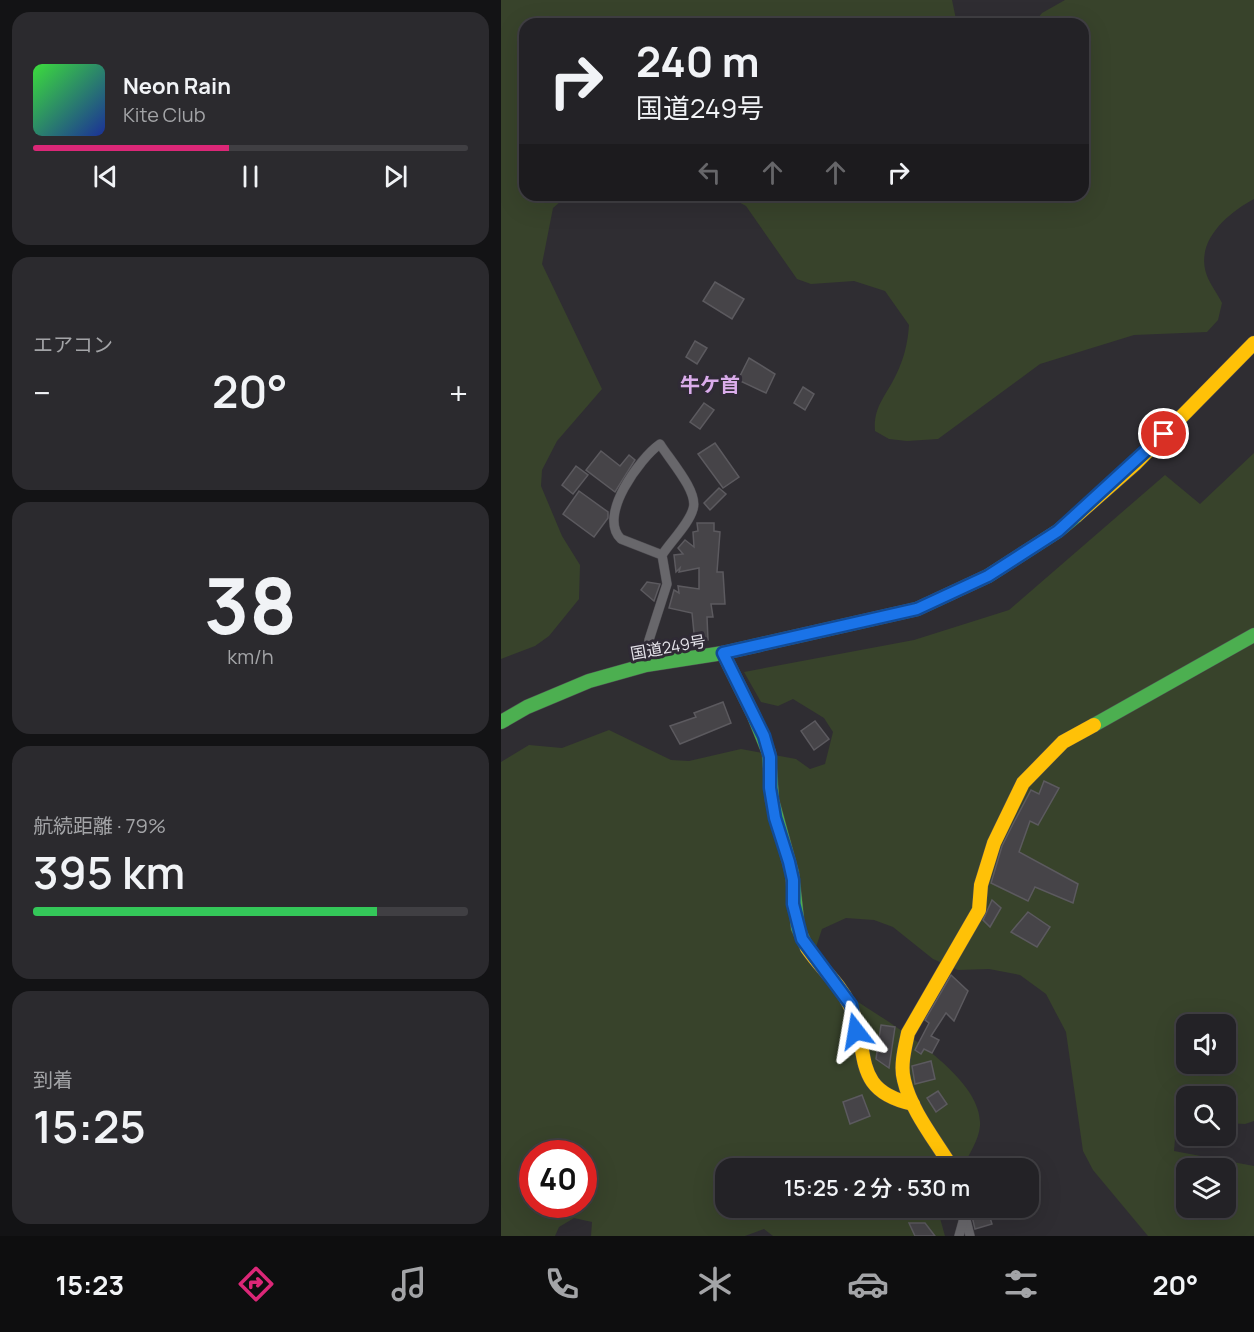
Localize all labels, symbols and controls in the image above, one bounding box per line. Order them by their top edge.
text: 240 m [636,32,760,90]
icon: right [537,42,615,120]
text: Neon Rain [123,71,231,101]
text: 国道249号 [636,89,764,126]
text: Kite Club [123,101,206,128]
icon: left [693,156,726,189]
icon: ahead [756,156,789,189]
icon: ahead [819,156,852,189]
icon: right [882,156,915,189]
icon: previous [89,160,122,193]
icon: pause [234,160,267,193]
icon: next [379,160,412,193]
text: エアコン [33,331,113,358]
text: 20° [212,360,288,422]
text: − [33,370,51,415]
text: + [449,370,468,415]
district label: 牛ケ首 [680,371,740,398]
pin [1138,408,1189,459]
icon: arrive [1147,417,1180,450]
text: 38 [204,551,297,657]
street label: 国道249号 [629,630,707,664]
text: km/h [227,643,274,670]
text: 航続距離 · 79% [33,812,166,839]
text: 395 km [33,841,185,903]
position arrow [824,999,888,1063]
map controls [1176,1014,1236,1218]
button: sound [1176,1014,1236,1074]
text: 到着 [33,1066,73,1093]
button: search [1176,1086,1236,1146]
text: 15:25 [33,1095,146,1157]
speed limit sign: 40 [519,1140,597,1218]
button: layers [1176,1158,1236,1218]
text: 15:25 · 2 分 · 530 m [784,1173,970,1203]
icon: directions [235,1263,277,1305]
icon: music [388,1263,430,1305]
icon: phone [541,1263,583,1305]
icon: climate [694,1263,736,1305]
icon: car [847,1263,889,1305]
icon: filters [1000,1263,1042,1305]
text: 15:23 [55,1266,124,1303]
text: 20° [1152,1266,1198,1303]

